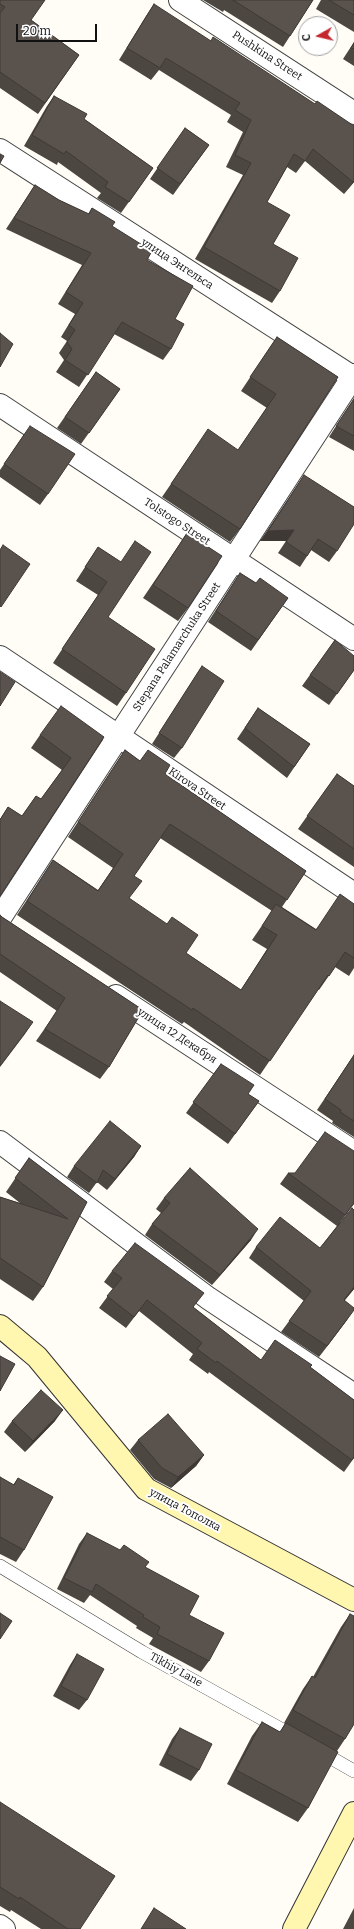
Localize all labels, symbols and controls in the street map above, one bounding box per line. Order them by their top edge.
scale bar [18,16,99,42]
north arrow [298,16,338,56]
text: 20 m [23,24,51,38]
street label: Pushkina Street [229,28,305,84]
text: С [300,33,314,42]
street label: улица Энгельса [139,236,215,292]
street label: Tolstogo Street [141,496,213,548]
street label: Stepana Palamarchuka Street [130,580,224,714]
street label: Kirova Street [166,765,228,813]
street label: улица 12 Декабря [135,1005,219,1067]
street label: улица Тополка [147,1486,223,1534]
street label: Tikhiy Lane [147,1650,205,1690]

